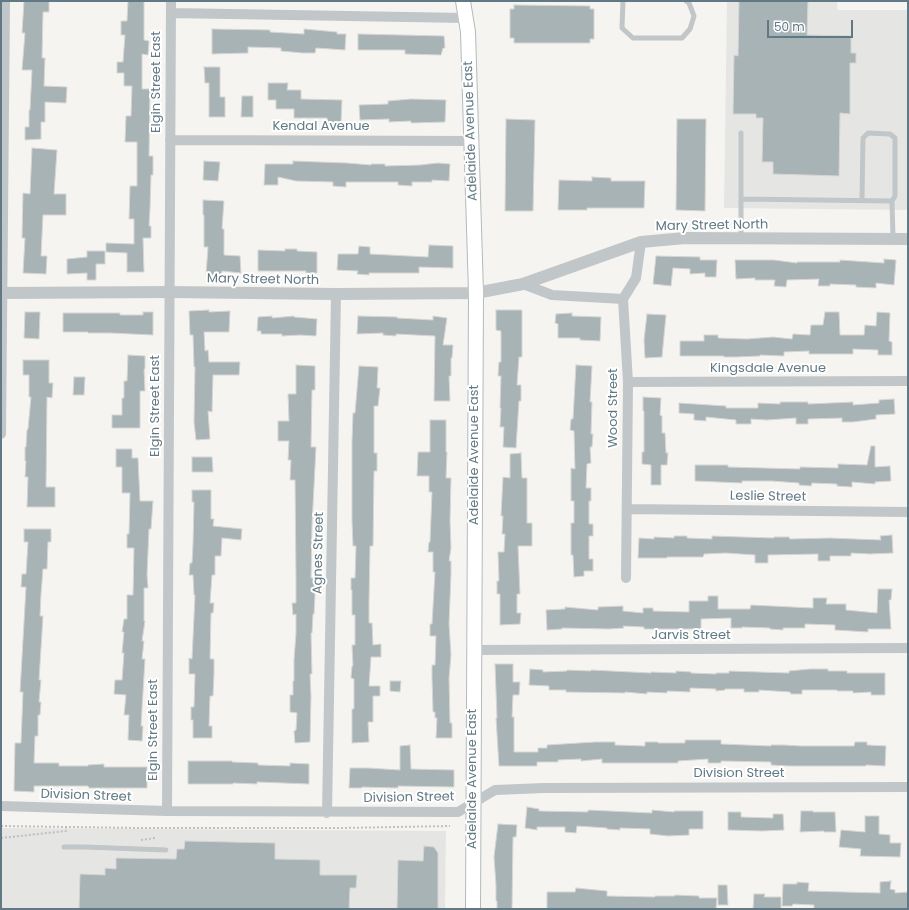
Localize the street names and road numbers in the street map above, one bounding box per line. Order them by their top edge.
street label: Elgin Street East [149,31,165,133]
street label: Adelaide Avenue East [461,61,481,201]
street label: Kendal Avenue [272,119,370,135]
street label: Mary Street North [656,217,768,235]
street label: Mary Street North [207,271,319,289]
street label: Elgin Street East [148,355,164,457]
street label: Kingsdale Avenue [710,361,826,377]
street label: Wood Street [606,368,622,448]
street label: Adelaide Avenue East [467,385,483,525]
street label: Leslie Street [730,489,806,505]
street label: Agnes Street [310,512,328,594]
street label: Jarvis Street [651,628,731,644]
street label: Elgin Street East [146,679,162,781]
street label: Adelaide Avenue East [465,709,481,849]
street label: Division Street [693,766,785,782]
street label: Division Street [40,787,132,805]
street label: Division Street [363,789,455,807]

